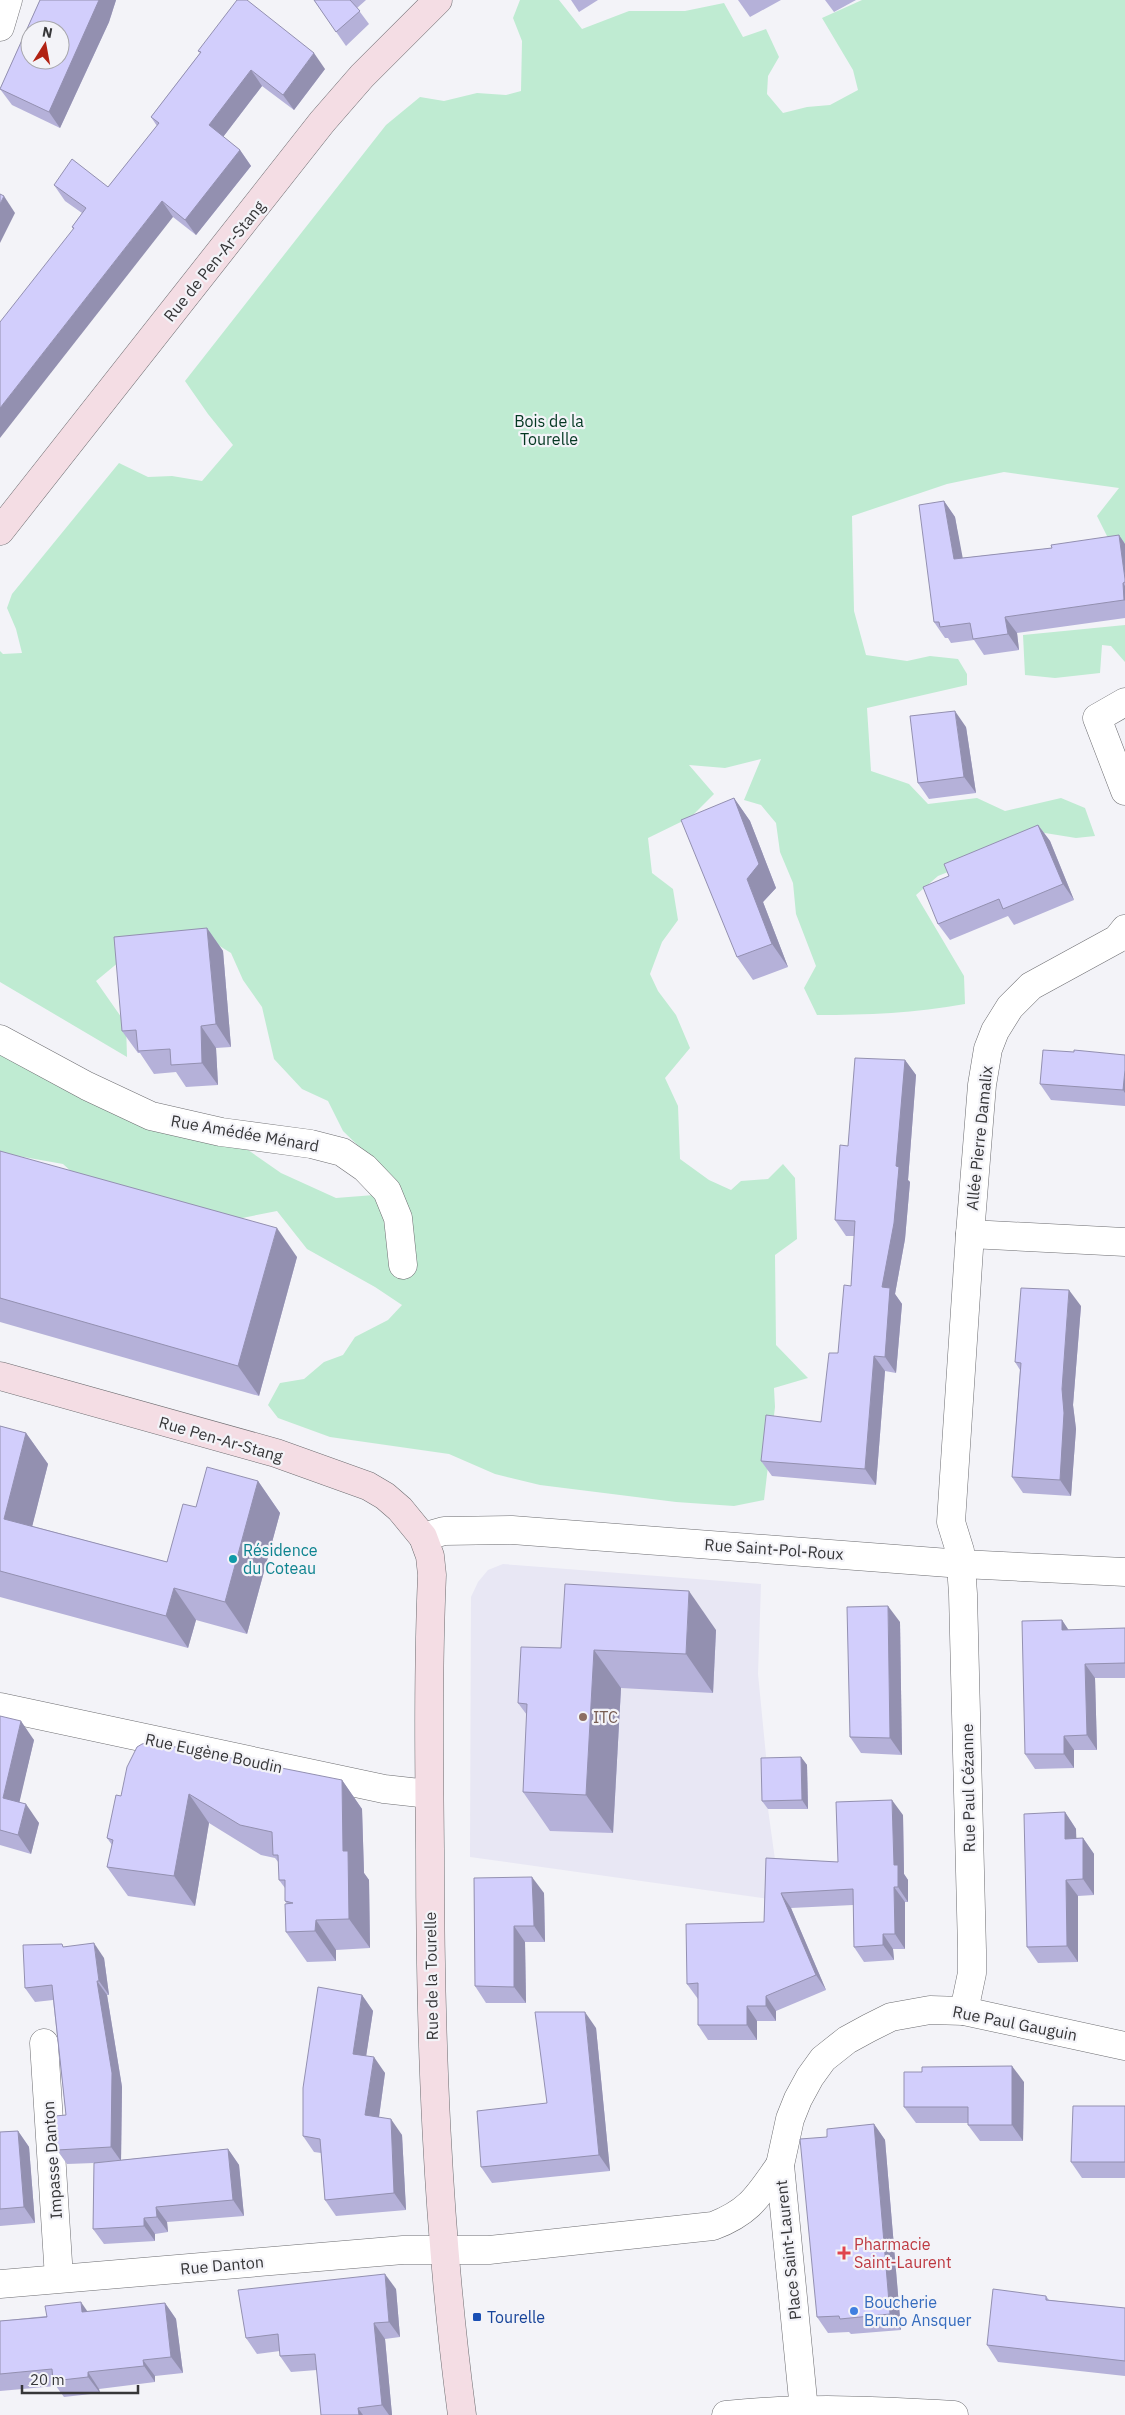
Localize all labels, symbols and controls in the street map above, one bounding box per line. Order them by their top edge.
north arrow [20,20,70,70]
text: N [41,22,54,42]
street label: Rue de Pen-Ar-Stang [159,196,269,326]
park label: Bois de la Tourelle [514,411,584,449]
street label: Allée Pierre Damalix [961,1065,997,1211]
street label: Rue Amédée Ménard [169,1110,321,1156]
street label: Rue Pen-Ar-Stang [157,1412,286,1466]
street label: Rue Saint-Pol-Roux [704,1534,844,1564]
place label: Résidence du Coteau [243,1540,318,1578]
marker: Résidence du Coteau [227,1553,239,1565]
place label: ITC [593,1707,618,1727]
marker: ITC [577,1711,589,1723]
street label: Rue Paul Cézanne [957,1723,979,1853]
street label: Rue Eugène Boudin [143,1729,285,1777]
street label: Rue de la Tourelle [420,1911,442,2040]
street label: Rue Paul Gauguin [951,2001,1079,2045]
street label: Impasse Danton [38,2100,66,2220]
street label: Place Saint-Laurent [771,2179,805,2321]
place label: Pharmacie Saint-Laurent [854,2234,952,2272]
marker: Pharmacie Saint-Laurent [838,2247,850,2259]
street label: Rue Danton [179,2251,265,2279]
place label: Boucherie Bruno Ansquer [864,2292,972,2330]
marker: Boucherie Bruno Ansquer [848,2305,860,2317]
place label: Tourelle [487,2307,545,2327]
marker: Tourelle [471,2311,483,2323]
scale bar [22,2362,139,2394]
text: 20 m [30,2370,65,2389]

